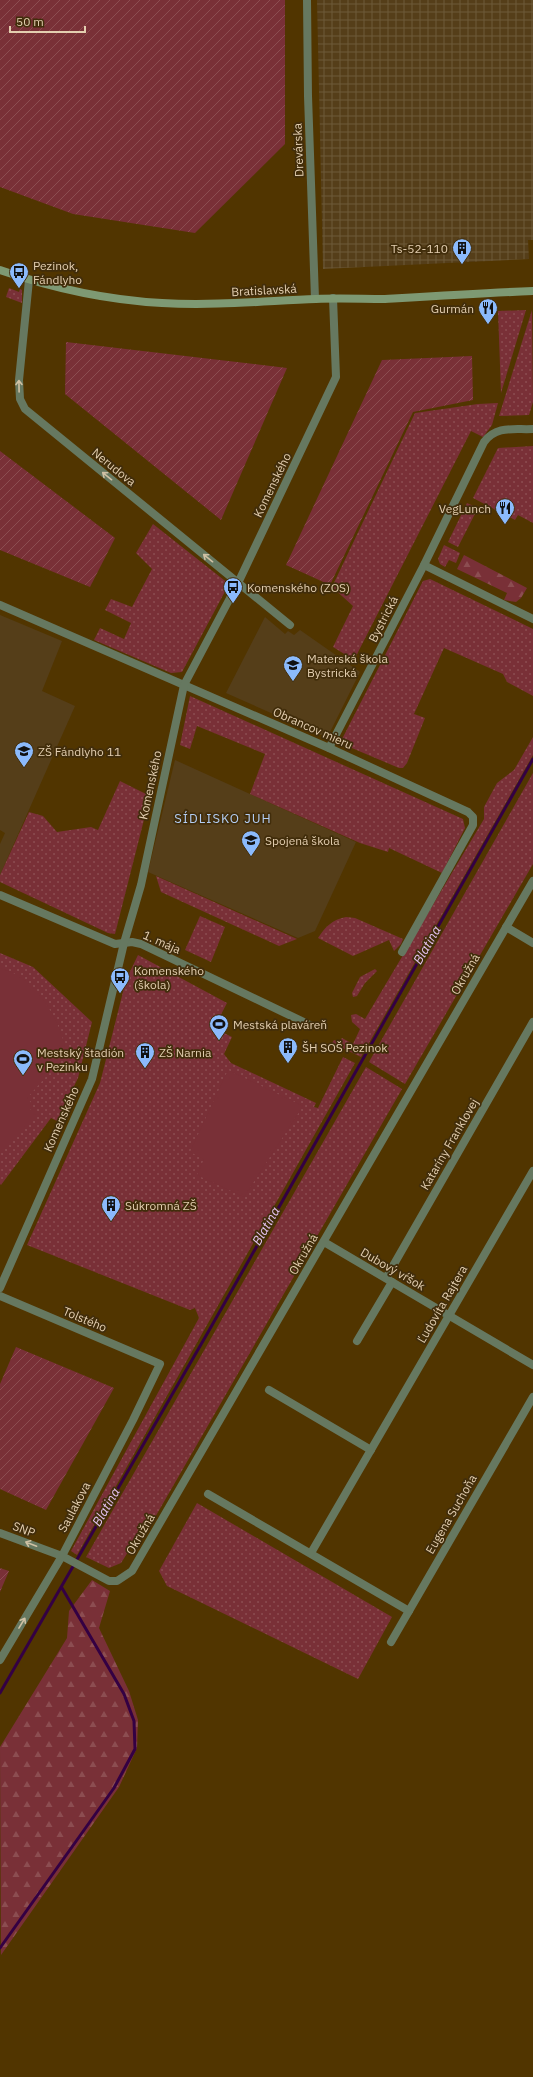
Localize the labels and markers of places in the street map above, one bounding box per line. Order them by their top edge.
building icon: Ts-52-110 [451,237,473,265]
place label: Ts-52-110 [391,241,448,256]
place label: Pezinok, Fándlyho [33,258,82,287]
bus stop icon: Pezinok, Fándlyho [8,261,30,289]
restaurant icon: Gurmán [477,297,499,325]
place label: Gurmán [431,301,474,316]
restaurant icon: VegLunch [494,497,516,525]
place label: VegLunch [439,501,491,516]
bus stop icon: Komenského (ZOS) [222,576,244,604]
place label: Komenského (ZOS) [247,580,350,595]
place label: Materská škola Bystrická [307,651,389,680]
school or university icon: Materská škola Bystrická [282,654,304,682]
school or university icon: ZŠ Fándlyho 11 [13,740,35,768]
place label: ZŠ Fándlyho 11 [38,744,121,759]
school or university icon: Spojená škola [240,829,262,857]
place label: Spojená škola [265,833,340,848]
place label: Komenského (škola) [134,963,204,992]
bus stop icon: Komenského (škola) [109,966,131,994]
sports icon: Mestská plaváreň [208,1013,230,1041]
place label: Mestská plaváreň [233,1017,327,1032]
building icon: ŠH SOŠ Pezinok [277,1036,299,1064]
place label: ŠH SOŠ Pezinok [302,1040,388,1055]
building icon: ZŠ Narnia [134,1041,156,1069]
place label: Mestský štadión v Pezinku [37,1045,124,1074]
place label: ZŠ Narnia [159,1045,212,1060]
sports icon: Mestský štadión v Pezinku [12,1048,34,1076]
building icon: Súkromná ZŠ [100,1194,122,1222]
place label: Súkromná ZŠ [125,1198,197,1213]

